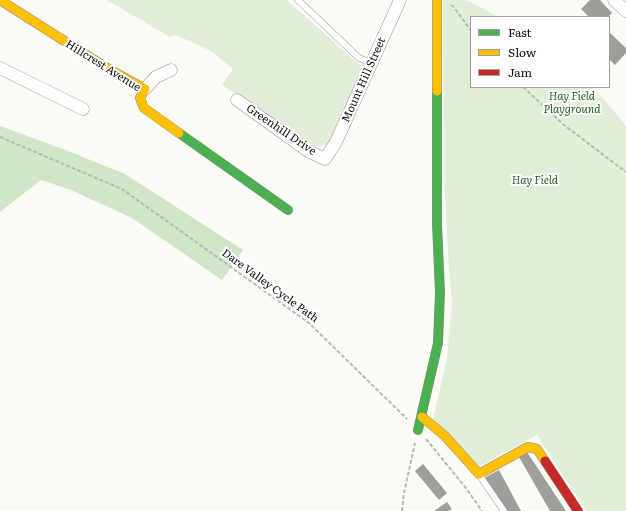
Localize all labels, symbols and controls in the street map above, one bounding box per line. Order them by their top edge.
legend [470,16,610,88]
text: Fast [508,23,531,41]
street label: Mount Hill Street [339,35,389,125]
street label: Hillcrest Avenue [63,38,143,94]
text: Slow [508,43,536,61]
text: Jam [508,63,532,81]
park label: Hay Field Playground [543,90,601,116]
street label: Greenhill Drive [244,102,318,158]
park label: Hay Field [512,174,558,188]
street label: Dare Valley Cycle Path [219,246,321,326]

